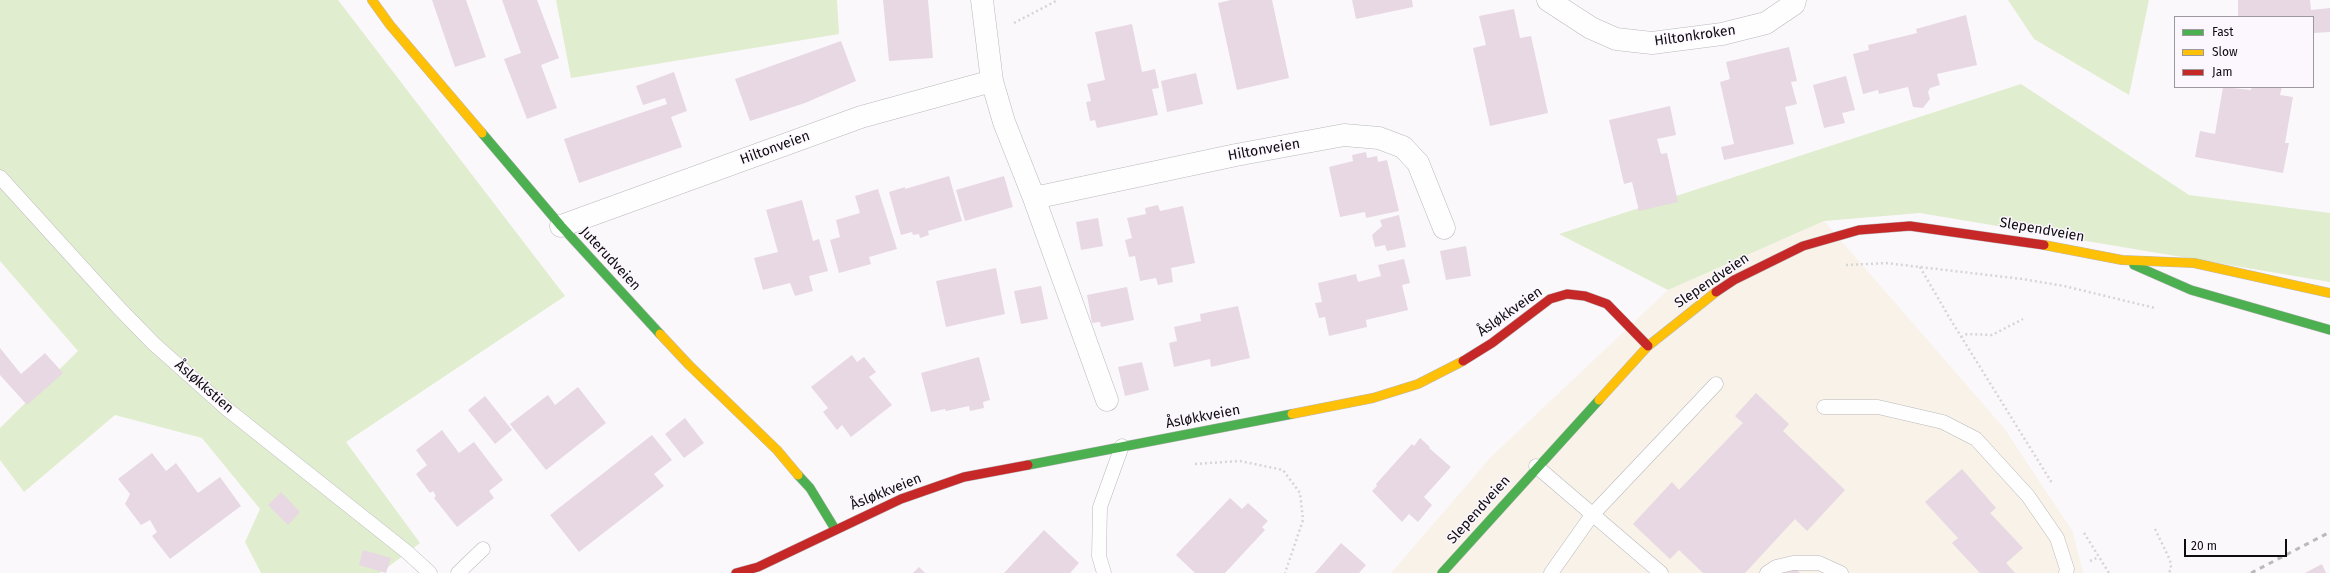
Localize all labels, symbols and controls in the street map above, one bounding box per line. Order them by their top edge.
legend [2174,16,2314,88]
street label: Hiltonkroken [1653,22,1737,50]
text: Fast [2212,25,2234,39]
text: Slow [2212,45,2238,59]
text: Jam [2212,65,2232,79]
street label: Hiltonveien [738,128,812,168]
street label: Hiltonveien [1227,135,1301,165]
street label: Slependveien [1998,214,2086,246]
street label: Juterudveien [576,224,644,294]
street label: Slependveien [1672,250,1752,312]
street label: Åsløkkveien [1474,284,1546,340]
street label: Åsløkkstien [171,357,237,417]
street label: Åsløkkveien [1164,402,1242,432]
street label: Åsløkkveien [848,470,924,514]
street label: Slependveien [1444,472,1514,548]
scale bar [2186,531,2289,557]
text: 20 m [2191,539,2217,553]

